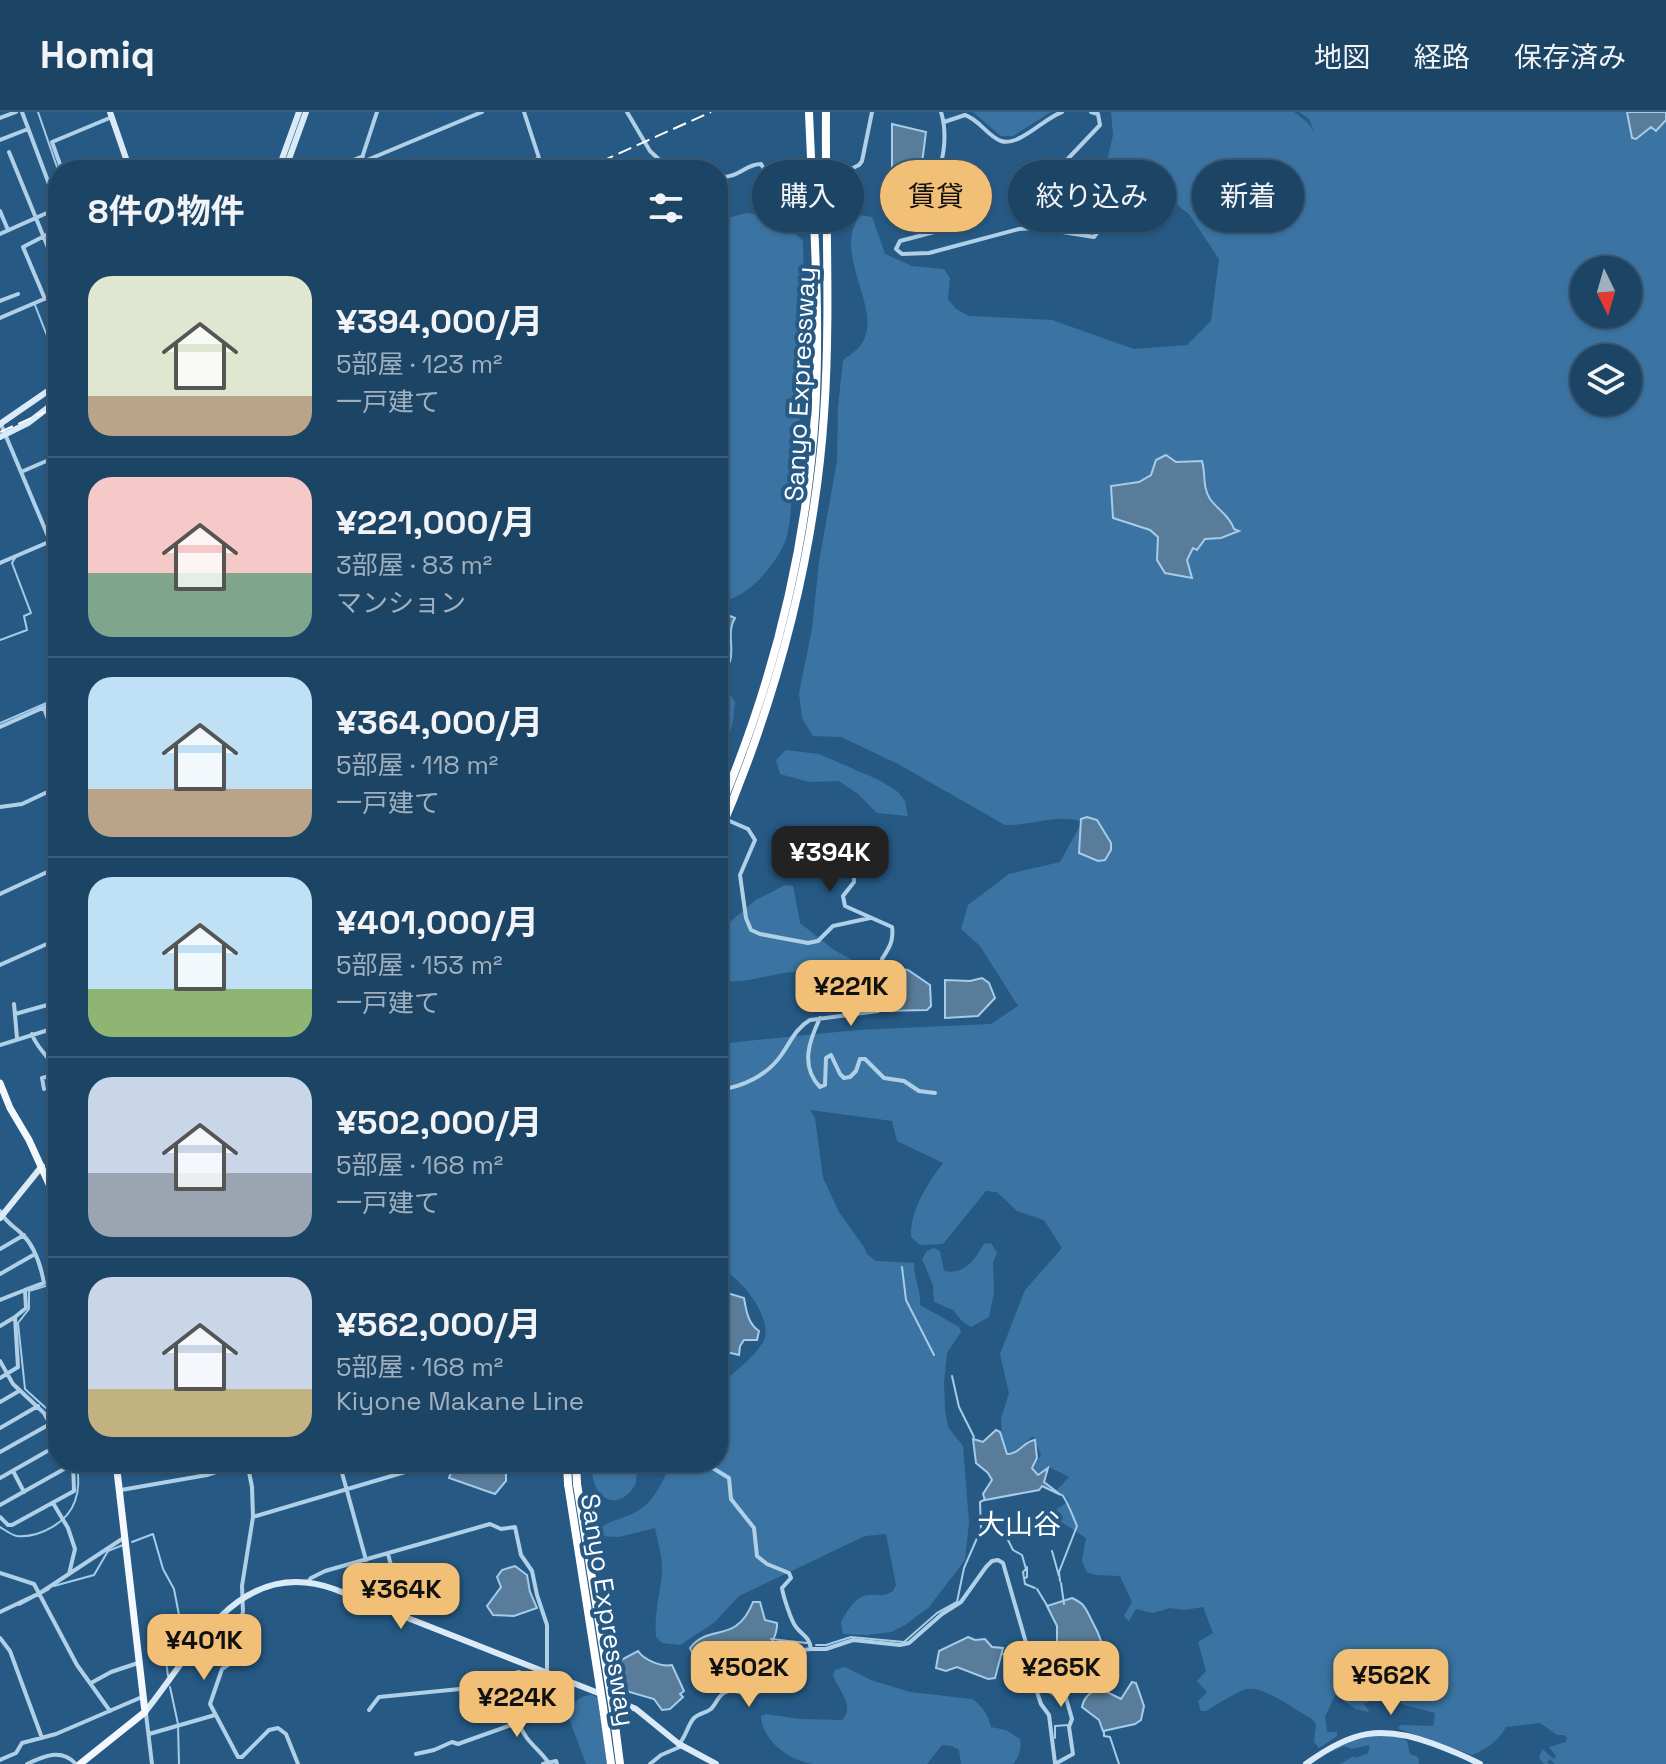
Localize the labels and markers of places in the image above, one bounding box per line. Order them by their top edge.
pin: ¥394K [774,826,886,894]
pin: ¥221K [795,960,907,1028]
pin: ¥364K [345,1563,457,1631]
pin: ¥401K [148,1614,260,1682]
pin: ¥502K [693,1641,805,1709]
pin: ¥265K [1005,1641,1117,1709]
pin: ¥562K [1335,1649,1447,1717]
pin: ¥224K [461,1671,573,1739]

